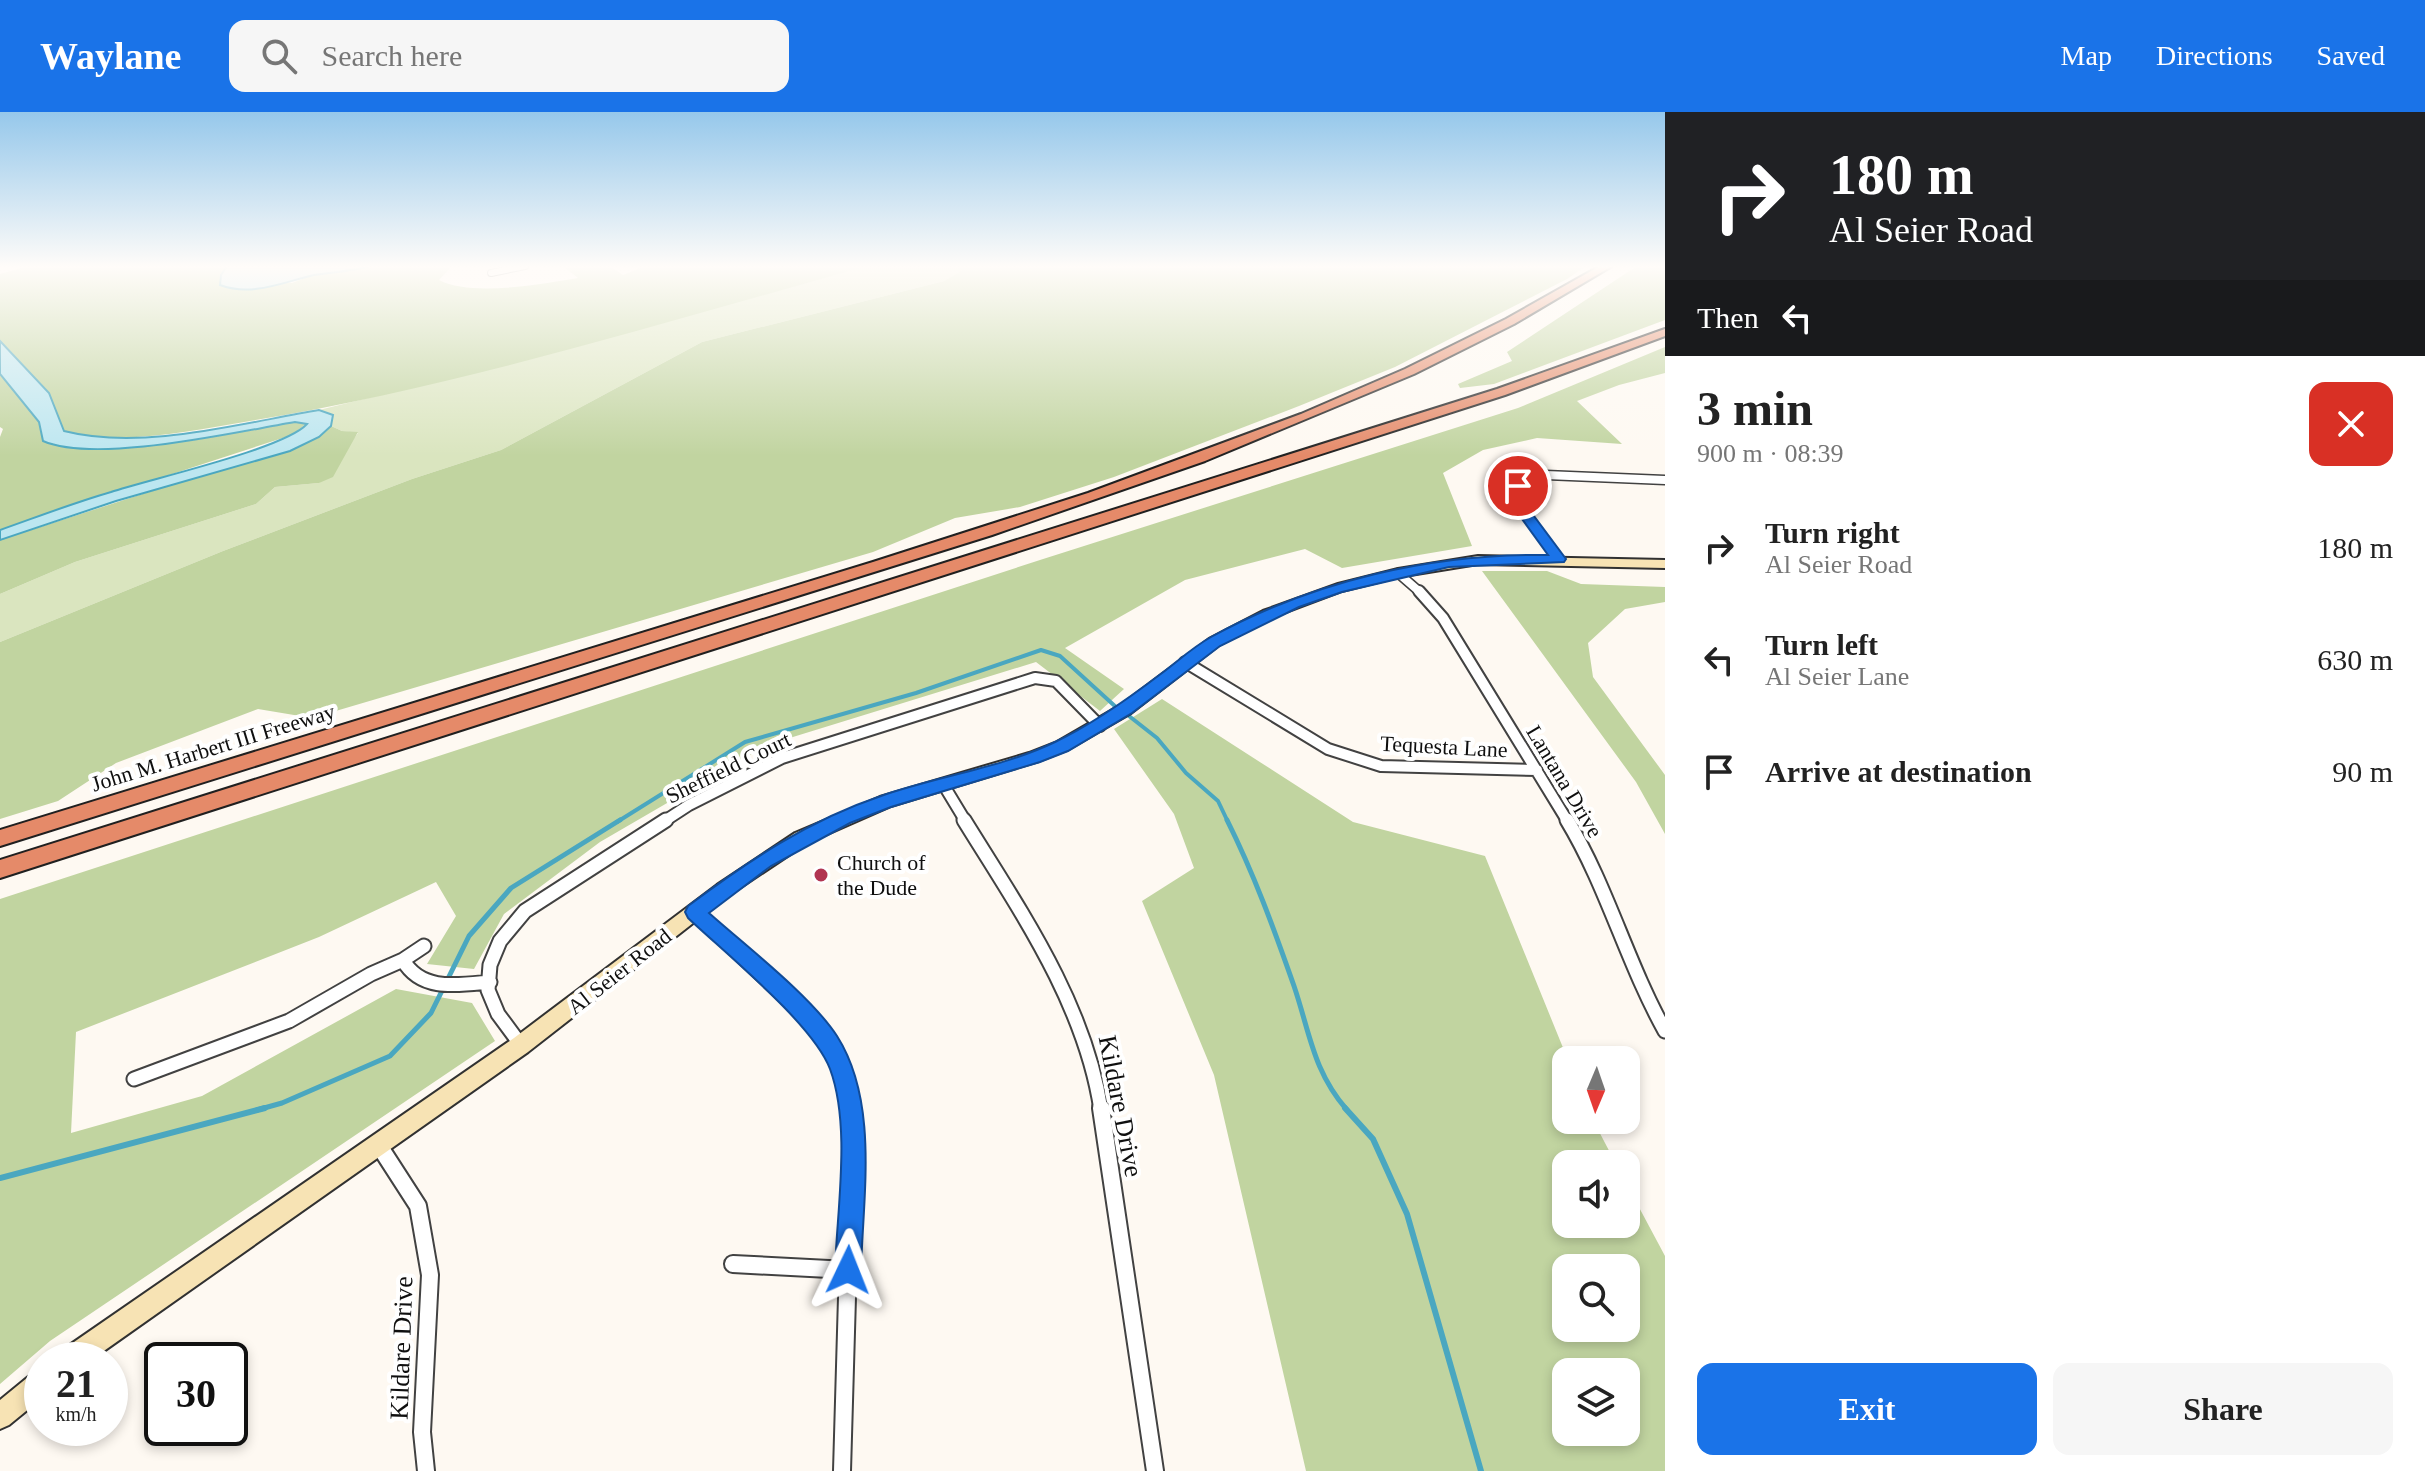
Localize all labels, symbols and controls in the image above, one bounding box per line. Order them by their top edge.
search box [229,20,789,92]
icon: search [257,34,301,78]
text: Waylane [40,35,181,77]
text: Search here [321,39,462,72]
text: Map [2061,40,2112,71]
text: Directions [2156,40,2273,71]
text: Saved [2317,40,2385,71]
icon: right [1697,144,1801,248]
text: 180 m [1829,144,1974,206]
text: Al Seier Road [1829,210,2033,250]
icon: left [1775,296,1819,340]
text: Then [1697,301,1759,334]
text: 3 min [1697,382,1813,435]
button: close [2309,382,2393,466]
text: 900 m · 08:39 [1697,439,1844,468]
pin [1484,452,1552,520]
icon: arrive [1496,464,1540,508]
text: Turn right [1765,516,1900,549]
icon: right [1697,526,1741,570]
text: 180 m [2317,531,2393,564]
text: Al Seier Road [1765,550,1912,579]
text: Turn left [1765,628,1878,661]
icon: left [1697,638,1741,682]
text: 630 m [2317,643,2393,676]
text: Al Seier Lane [1765,662,1909,691]
street label: John M. Harbert III Freeway [88,698,338,796]
street label: Lantana Drive [1521,721,1608,842]
street label: Sheffield Court [662,726,795,808]
street label: Tequesta Lane [1380,731,1508,762]
icon: arrive [1697,750,1741,794]
text: Arrive at destination [1765,755,2032,788]
text: 90 m [2332,755,2393,788]
place label: Church of the Dude [837,850,926,900]
marker: Church of the Dude [812,866,830,884]
street label: Al Seier Road [562,923,676,1020]
street label: Kildare Drive [1093,1033,1148,1179]
north arrow [1552,1046,1640,1134]
map controls [1552,1046,1640,1446]
button: sound [1552,1150,1640,1238]
position arrow [806,1228,890,1312]
button: search [1552,1254,1640,1342]
street label: Kildare Drive [385,1276,418,1420]
speed limit sign: 30 [144,1342,248,1446]
button: layers [1552,1358,1640,1446]
text: 21 [56,1361,96,1406]
button: Exit [1697,1363,2037,1455]
button: Share [2053,1363,2393,1455]
text: km/h [55,1403,97,1425]

